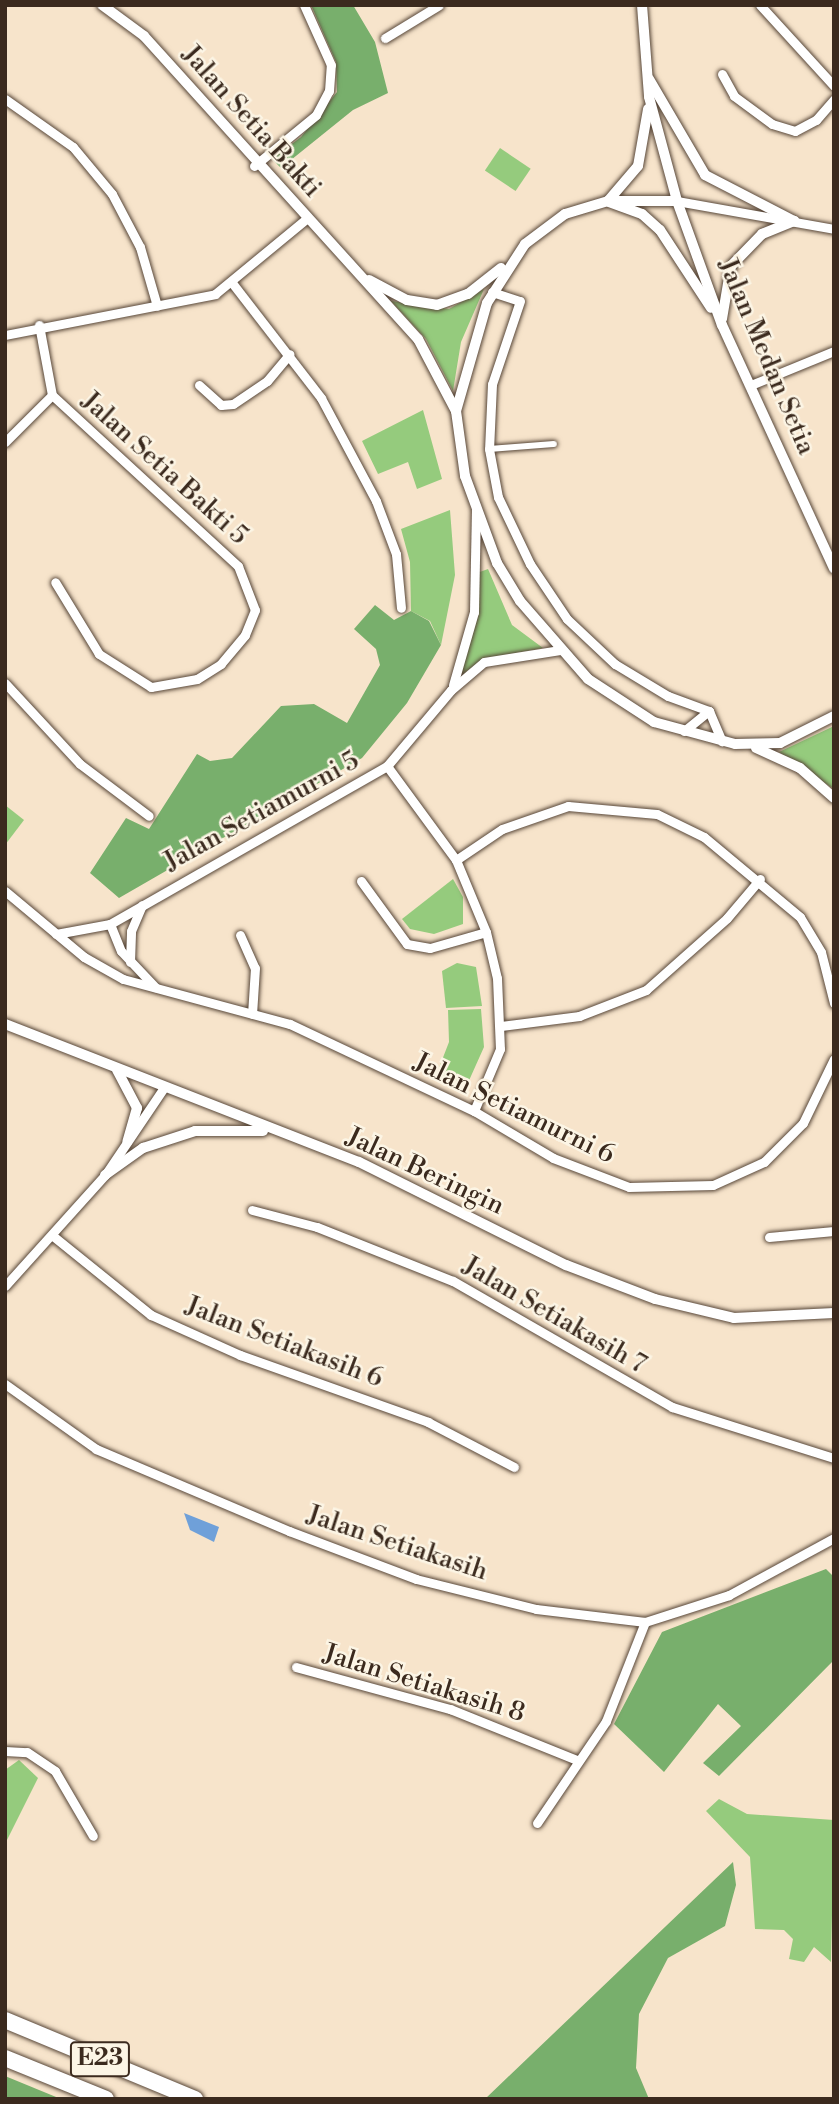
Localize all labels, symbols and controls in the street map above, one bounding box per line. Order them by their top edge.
street label: Jalan Setia Bakti [175,40,327,204]
street label: Jalan Medan Setia [711,254,821,460]
street label: Jalan Setia Bakti 5 [75,386,253,552]
street label: Jalan Setiamurni 5 [159,746,365,878]
street label: Jalan Setiamurni 6 [409,1047,619,1171]
street label: Jalan Beringin [341,1122,509,1222]
street label: Jalan Setiakasih 7 [457,1251,651,1381]
street label: Jalan Setiakasih 6 [181,1291,387,1395]
street label: Jalan Setiakasih [303,1500,491,1588]
street label: Jalan Setiakasih 8 [319,1639,529,1729]
road number: E23 [68,2038,132,2080]

